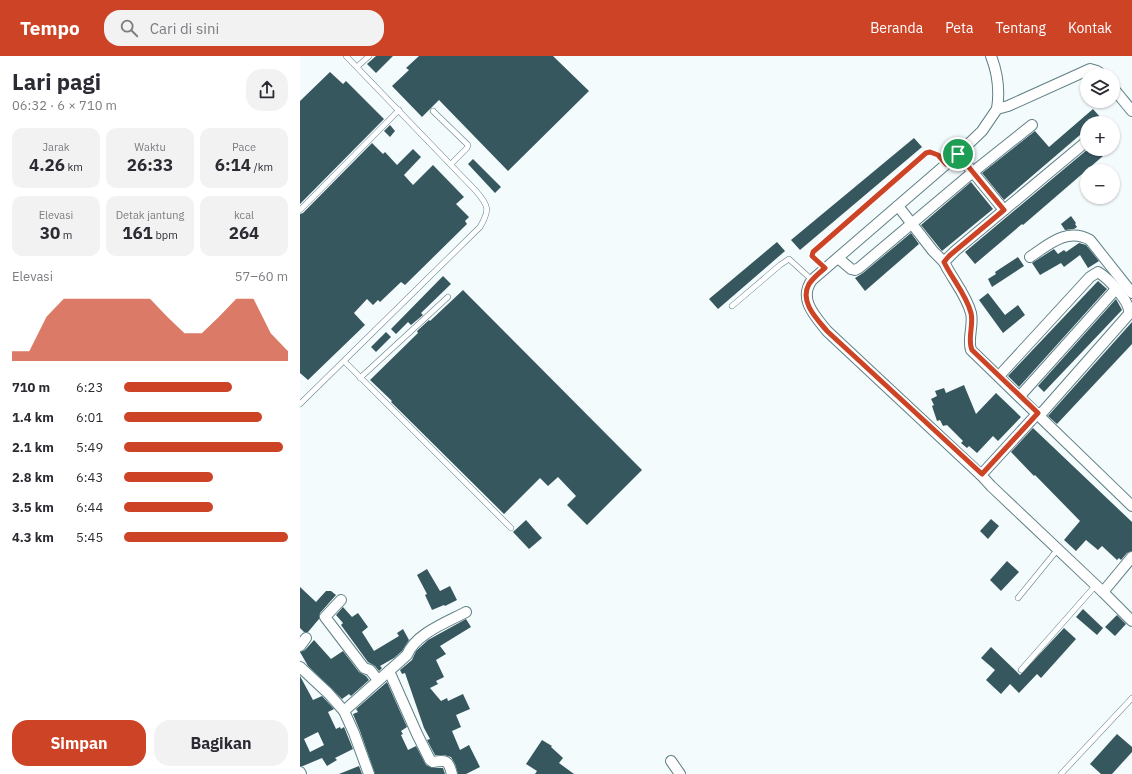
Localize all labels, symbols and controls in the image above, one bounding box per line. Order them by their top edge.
search box [104,10,384,46]
text: Tempo [20,16,80,40]
icon: search [118,17,140,39]
text: Cari di sini [150,19,219,38]
text: Beranda [870,19,923,37]
text: Peta [945,19,973,37]
text: Tentang [995,19,1046,37]
text: Kontak [1068,19,1112,37]
text: Lari pagi [12,67,101,96]
map controls [1080,68,1120,204]
button: layers [1080,68,1120,108]
button: share [246,69,288,111]
text: 06:32 · 6 × 710 m [12,97,117,114]
button: + [1080,116,1120,156]
pin [941,137,975,171]
text: Jarak [42,140,70,154]
text: Waktu [134,140,166,154]
text: Pace [232,140,256,154]
icon: arrive [947,143,969,165]
text: 4.26 [29,154,65,176]
text: 26:33 [127,154,173,176]
text: 6:14 [215,154,251,176]
text: km [65,160,83,174]
text: /km [251,160,273,174]
button: − [1080,164,1120,204]
text: Elevasi [39,208,73,222]
text: Detak jantung [116,208,184,222]
text: kcal [234,208,254,222]
text: 30 [40,222,60,244]
text: 161 [122,222,153,244]
text: 264 [229,222,259,244]
text: m [60,228,72,242]
text: bpm [153,228,178,242]
text: Elevasi [12,268,53,285]
text: 57–60 m [235,268,288,285]
text: 710 m [12,379,50,396]
text: 6:23 [76,379,103,396]
text: 1.4 km [12,409,54,426]
text: 6:01 [76,409,103,426]
text: 2.1 km [12,439,54,456]
text: 5:49 [76,439,103,456]
text: 2.8 km [12,469,54,486]
text: 6:43 [76,469,103,486]
text: 3.5 km [12,499,54,516]
text: 6:44 [76,499,103,516]
text: 4.3 km [12,529,54,546]
text: 5:45 [76,529,103,546]
button: Simpan [12,720,146,766]
button: Bagikan [154,720,288,766]

